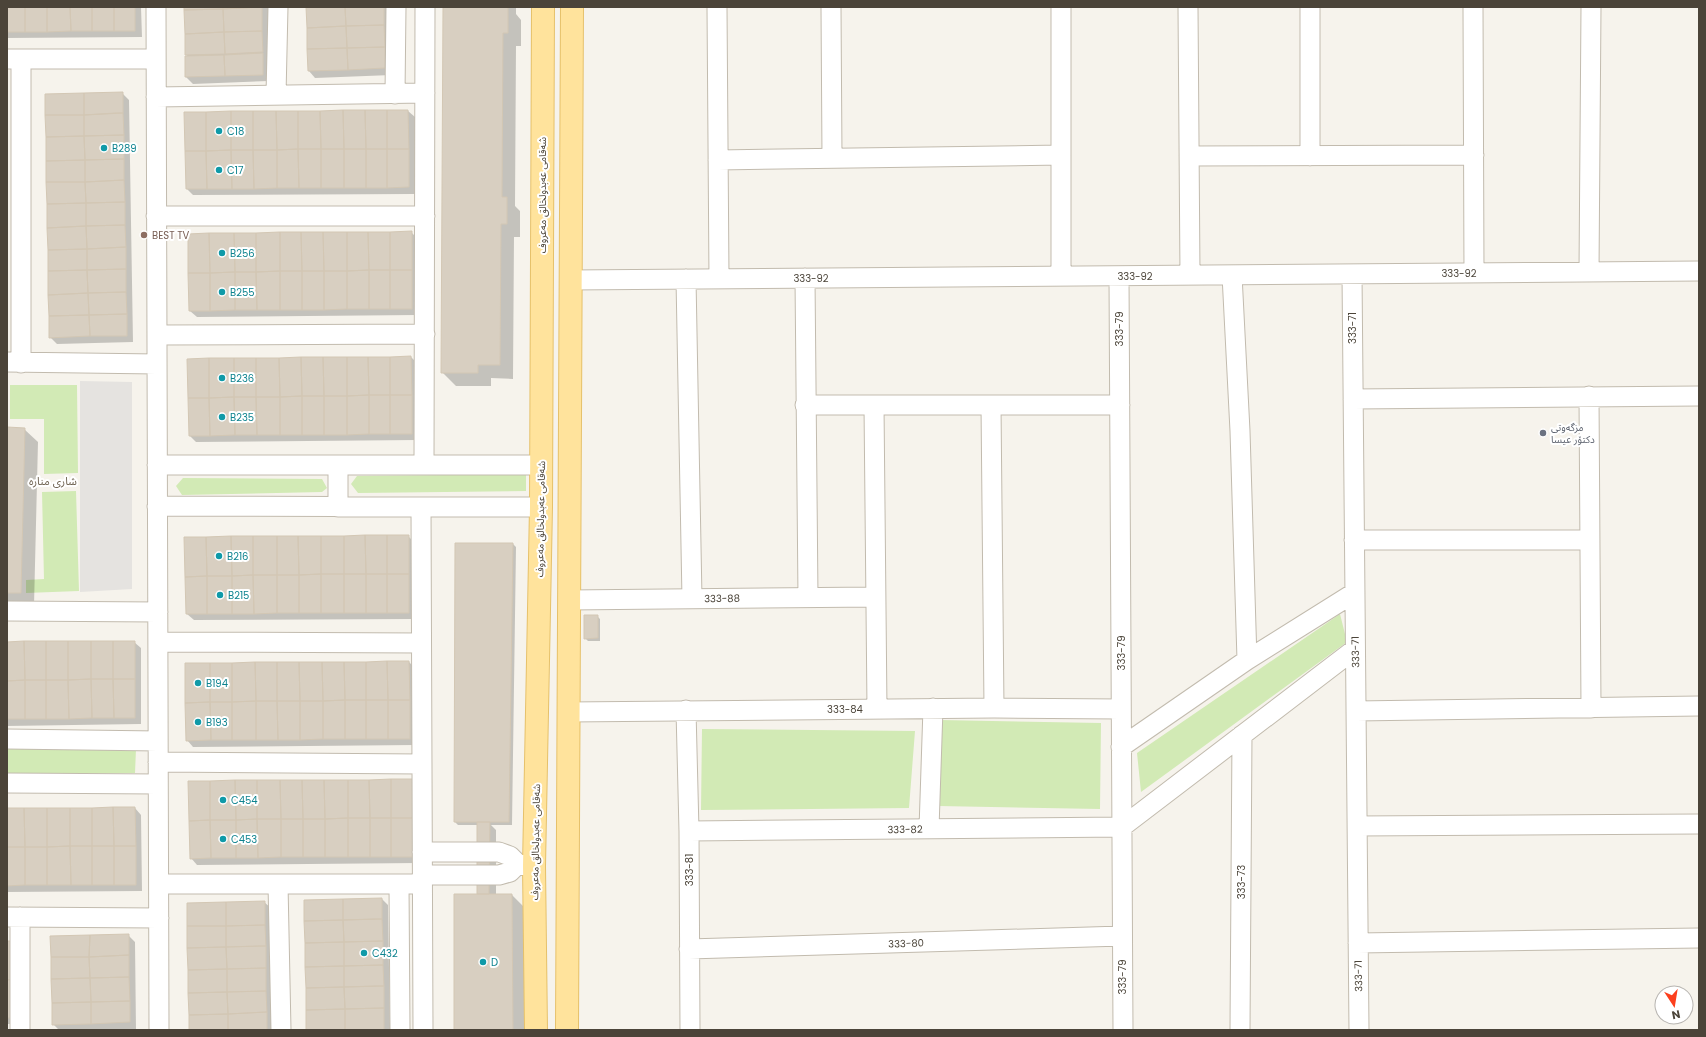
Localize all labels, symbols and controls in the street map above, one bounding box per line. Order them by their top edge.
place label: C18 [227,124,244,139]
marker: C18 [214,126,224,136]
street label: شەقامی عەبدولخالق مەعروف [535,137,550,253]
place label: B289 [112,141,137,156]
marker: B289 [99,143,109,153]
place label: C17 [227,163,244,178]
marker: C17 [214,165,224,175]
place label: BEST TV [152,228,190,243]
marker: BEST TV [139,230,149,240]
place label: B256 [230,246,255,261]
marker: B256 [217,248,227,258]
street label: 333-92 [1441,266,1477,281]
street label: 333-92 [1117,269,1153,284]
street label: 333-92 [793,271,829,286]
place label: B255 [230,285,254,300]
marker: B255 [217,287,227,297]
street label: 333-79 [1112,312,1127,346]
street label: 333-71 [1345,312,1360,344]
place label: B236 [230,371,254,386]
marker: B236 [217,373,227,383]
place label: B235 [230,410,254,425]
marker: B235 [217,412,227,422]
place label: مزگەوتی دکتۆر عیسا [1551,420,1595,447]
marker: مزگەوتی دکتۆر عیسا [1538,428,1548,438]
street label: شەقامی عەبدولخالق مەعروف [532,461,549,577]
district label: شاری منارە [29,473,77,489]
place label: B216 [227,549,248,564]
marker: B216 [214,551,224,561]
place label: B215 [228,588,249,603]
marker: B215 [215,590,225,600]
street label: 333-88 [704,591,740,606]
street label: 333-79 [1114,636,1129,670]
street label: 333-71 [1348,636,1363,668]
place label: B194 [206,676,228,691]
marker: B194 [193,678,203,688]
street label: 333-84 [827,702,863,717]
place label: B193 [206,715,228,730]
marker: B193 [193,717,203,727]
street label: شەقامی عەبدولخالق مەعروف [527,784,544,900]
place label: C454 [231,793,258,808]
marker: C454 [218,795,228,805]
street label: 333-82 [887,822,923,837]
place label: C453 [231,832,257,847]
marker: C453 [218,834,228,844]
street label: 333-81 [682,854,697,886]
street label: 333-73 [1234,865,1249,899]
street label: 333-80 [888,935,924,952]
place label: C432 [372,946,398,961]
marker: C432 [359,948,369,958]
place label: D [491,955,498,970]
marker: D [478,957,488,967]
street label: 333-79 [1115,960,1130,994]
street label: 333-71 [1351,960,1366,992]
north arrow [1654,985,1694,1025]
text: N [1670,1006,1682,1023]

